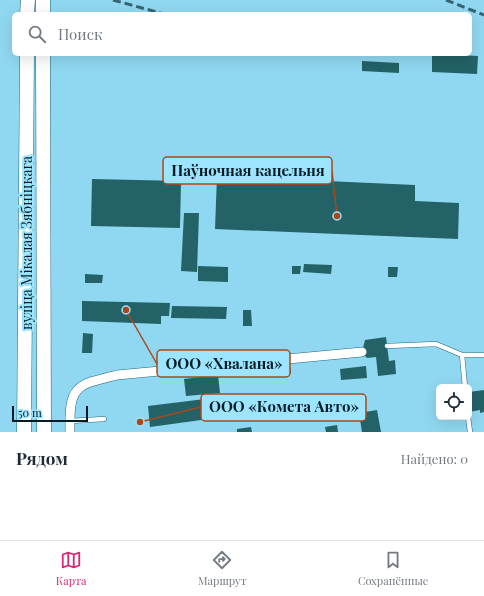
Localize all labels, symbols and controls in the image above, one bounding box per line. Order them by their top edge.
search box [12,12,472,56]
icon: search [26,23,48,45]
text: Поиск [58,24,103,44]
street label: вуліца Мікалая Зябніцкага [17,156,36,330]
callout: Паўночная кацельня [163,157,332,184]
text: Паўночная кацельня [171,160,325,180]
callout: ООО «Хвалана» [157,350,290,377]
text: ООО «Хвалана» [165,353,283,373]
map controls [436,384,472,420]
button: locate [436,384,472,420]
callout: ООО «Комета Авто» [201,394,366,421]
text: ООО «Комета Авто» [209,396,359,416]
scale bar [12,404,88,423]
text: 50 m [18,405,42,420]
text: Рядом [16,447,68,469]
text: Найдено: 0 [401,450,468,467]
tab: Карта [56,549,87,588]
tab: Маршрут [198,549,247,588]
tab: Сохранённые [358,549,428,588]

